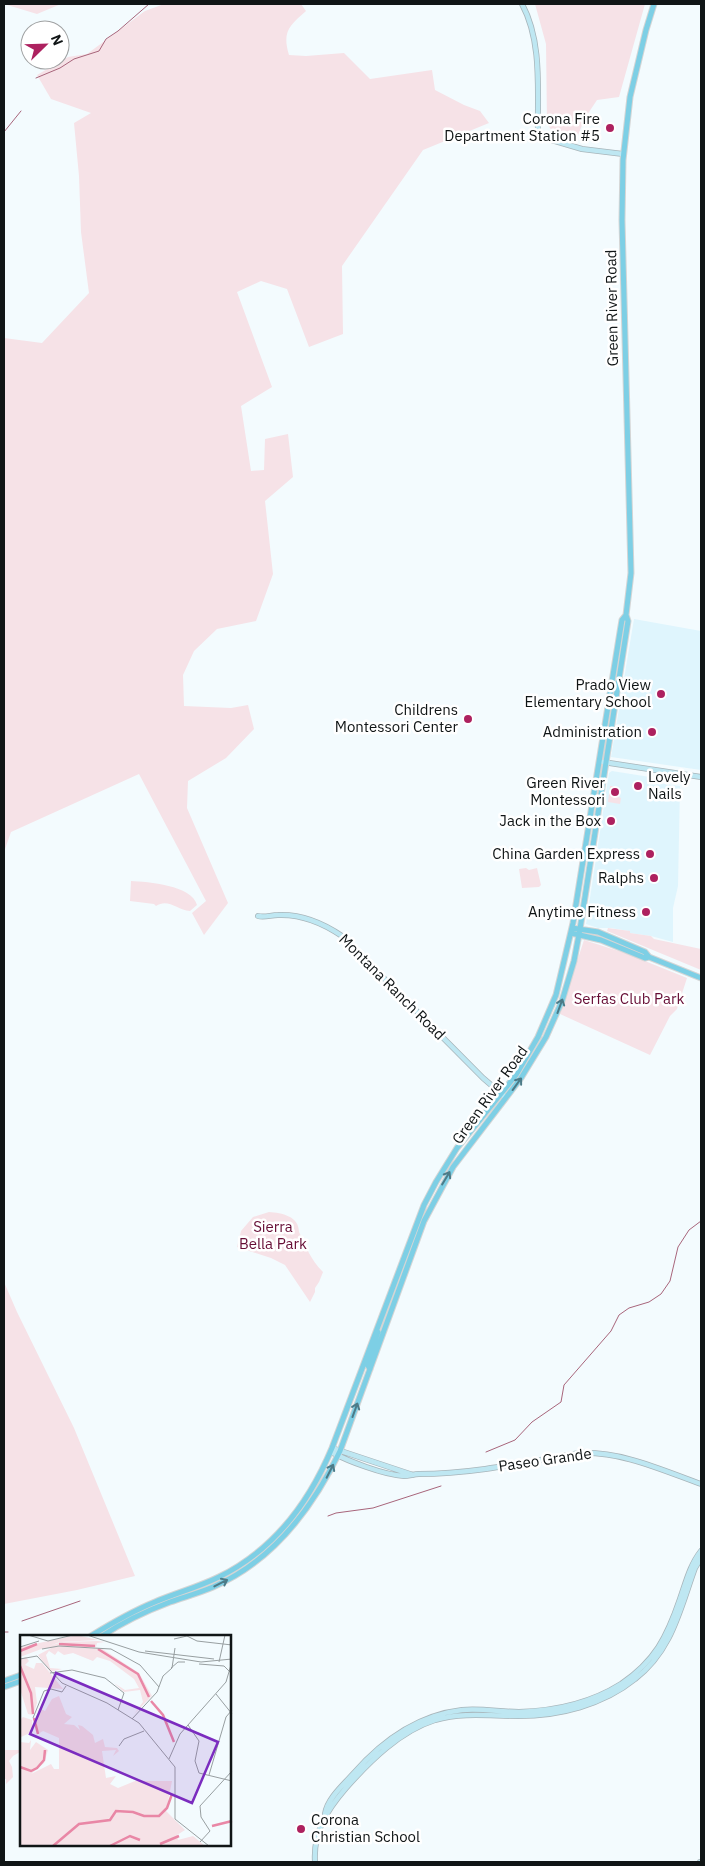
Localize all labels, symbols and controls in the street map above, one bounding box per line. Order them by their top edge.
north arrow [20,20,70,70]
text: N [47,32,67,48]
place label: Corona Fire Department Station #5 [444,109,600,145]
marker: Corona Fire Department Station #5 [604,122,616,134]
street label: Green River Road [601,249,622,367]
place label: Prado View Elementary School [524,675,651,711]
marker: Prado View Elementary School [655,688,667,700]
place label: Childrens Montessori Center [335,700,458,736]
marker: Childrens Montessori Center [462,713,474,725]
place label: Administration [543,722,642,741]
marker: Administration [646,726,658,738]
place label: Lovely Nails [648,767,691,803]
place label: Green River Montessori [526,773,605,809]
marker: Lovely Nails [632,780,644,792]
marker: Green River Montessori [609,786,621,798]
place label: Jack in the Box [499,811,601,830]
marker: Jack in the Box [605,815,617,827]
place label: China Garden Express [492,844,640,863]
marker: China Garden Express [644,848,656,860]
place label: Ralphs [598,868,644,887]
marker: Ralphs [648,872,660,884]
place label: Anytime Fitness [528,902,636,921]
marker: Anytime Fitness [640,906,652,918]
street label: Montana Ranch Road [335,930,449,1044]
park label: Serfas Club Park [574,989,684,1008]
one-way arrow [556,998,565,1014]
street label: Green River Road [448,1042,532,1148]
one-way arrow [512,1077,522,1091]
one-way arrow [442,1171,452,1185]
park label: Sierra Bella Park [239,1217,307,1253]
one-way arrow [351,1403,360,1418]
street label: Paseo Grande [497,1444,593,1475]
one-way arrow [326,1464,335,1479]
one-way arrow [213,1578,228,1587]
inset map [20,1635,231,1846]
place label: Corona Christian School [311,1810,420,1846]
marker: Corona Christian School [295,1823,307,1835]

